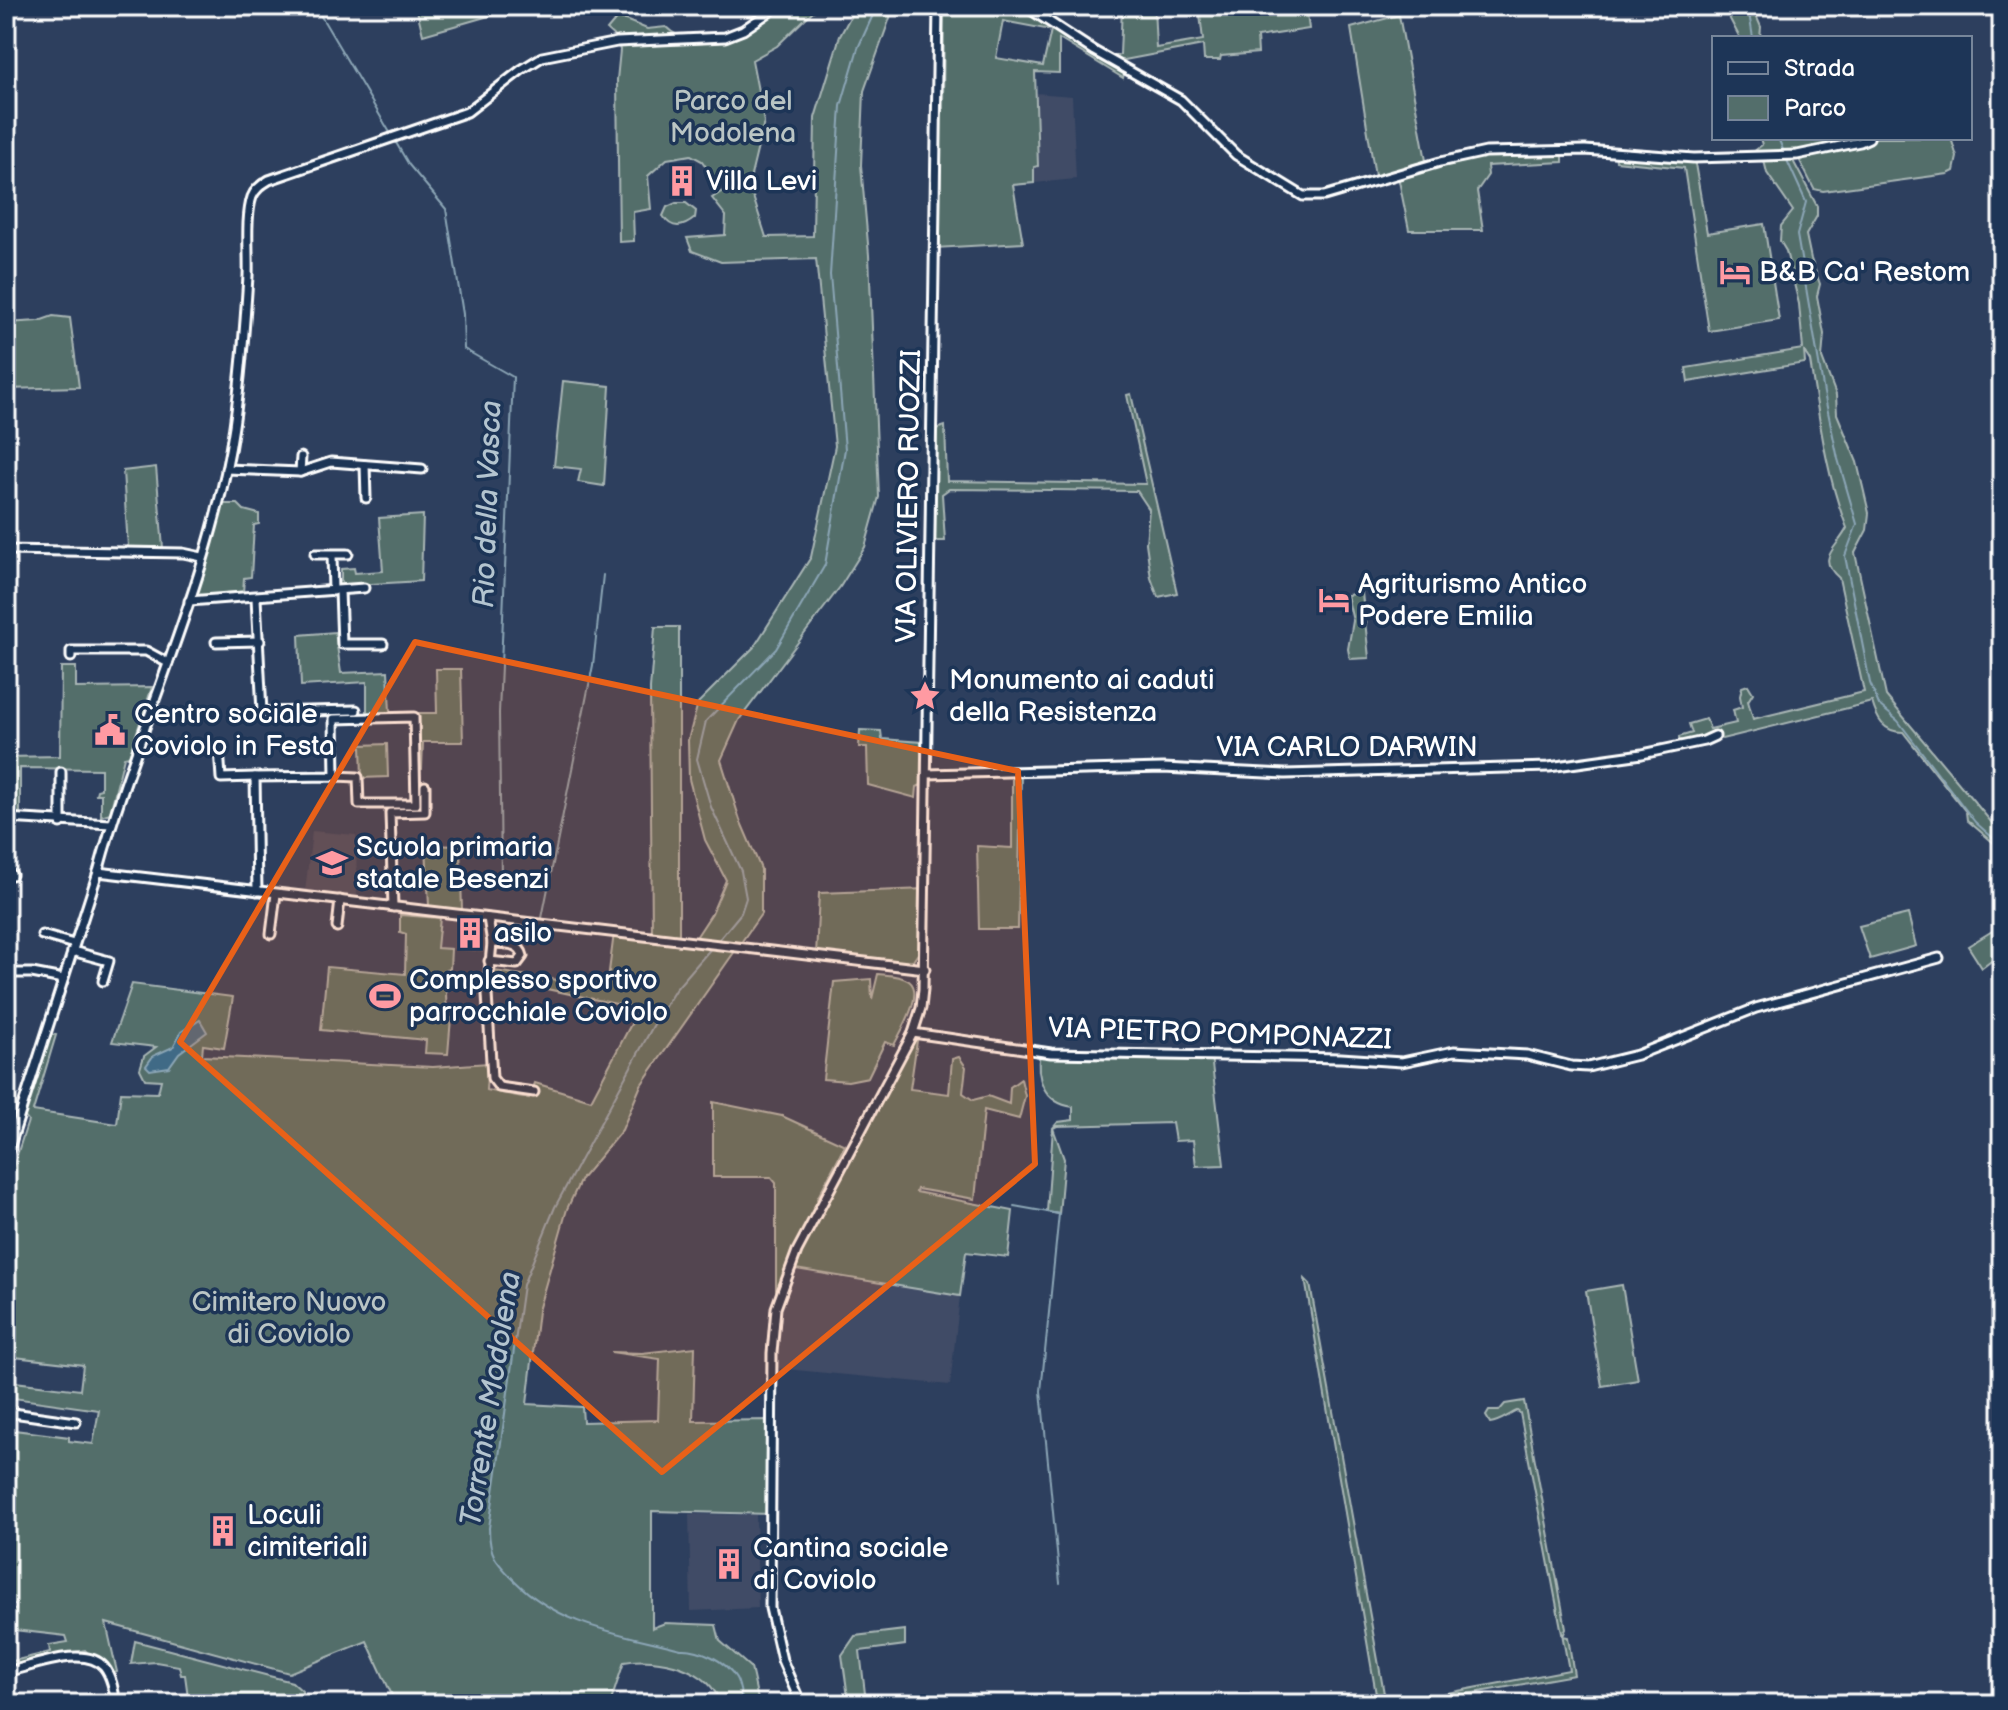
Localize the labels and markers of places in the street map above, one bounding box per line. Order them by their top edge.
building icon: Villa Levi [665,164,699,198]
place label: Villa Levi [706,165,817,198]
hotel icon: B&B Ca' Restom [1718,255,1752,289]
place label: B&B Ca' Restom [1759,256,1970,289]
place label: Agriturismo Antico Podere Emilia [1358,568,1587,633]
hotel icon: Agriturismo Antico Podere Emilia [1317,583,1351,617]
place label: Monumento ai caduti della Resistenza [949,664,1215,729]
place icon: Monumento ai caduti della Resistenza [908,679,942,713]
place label: Centro sociale Coviolo in Festa [134,698,335,763]
public building icon: Centro sociale Coviolo in Festa [93,713,127,747]
place label: Scuola primaria statale Besenzi [356,831,553,896]
school or university icon: Scuola primaria statale Besenzi [315,846,349,880]
building icon: asilo [453,916,487,950]
place label: asilo [494,917,552,950]
place label: Complesso sportivo parrocchiale Coviolo [409,964,668,1029]
sports icon: Complesso sportivo parrocchiale Coviolo [368,979,402,1013]
place label: Loculi cimiteriali [247,1499,368,1564]
building icon: Loculi cimiteriali [206,1514,240,1548]
place label: Cantina sociale di Coviolo [753,1532,949,1597]
building icon: Cantina sociale di Coviolo [712,1547,746,1581]

